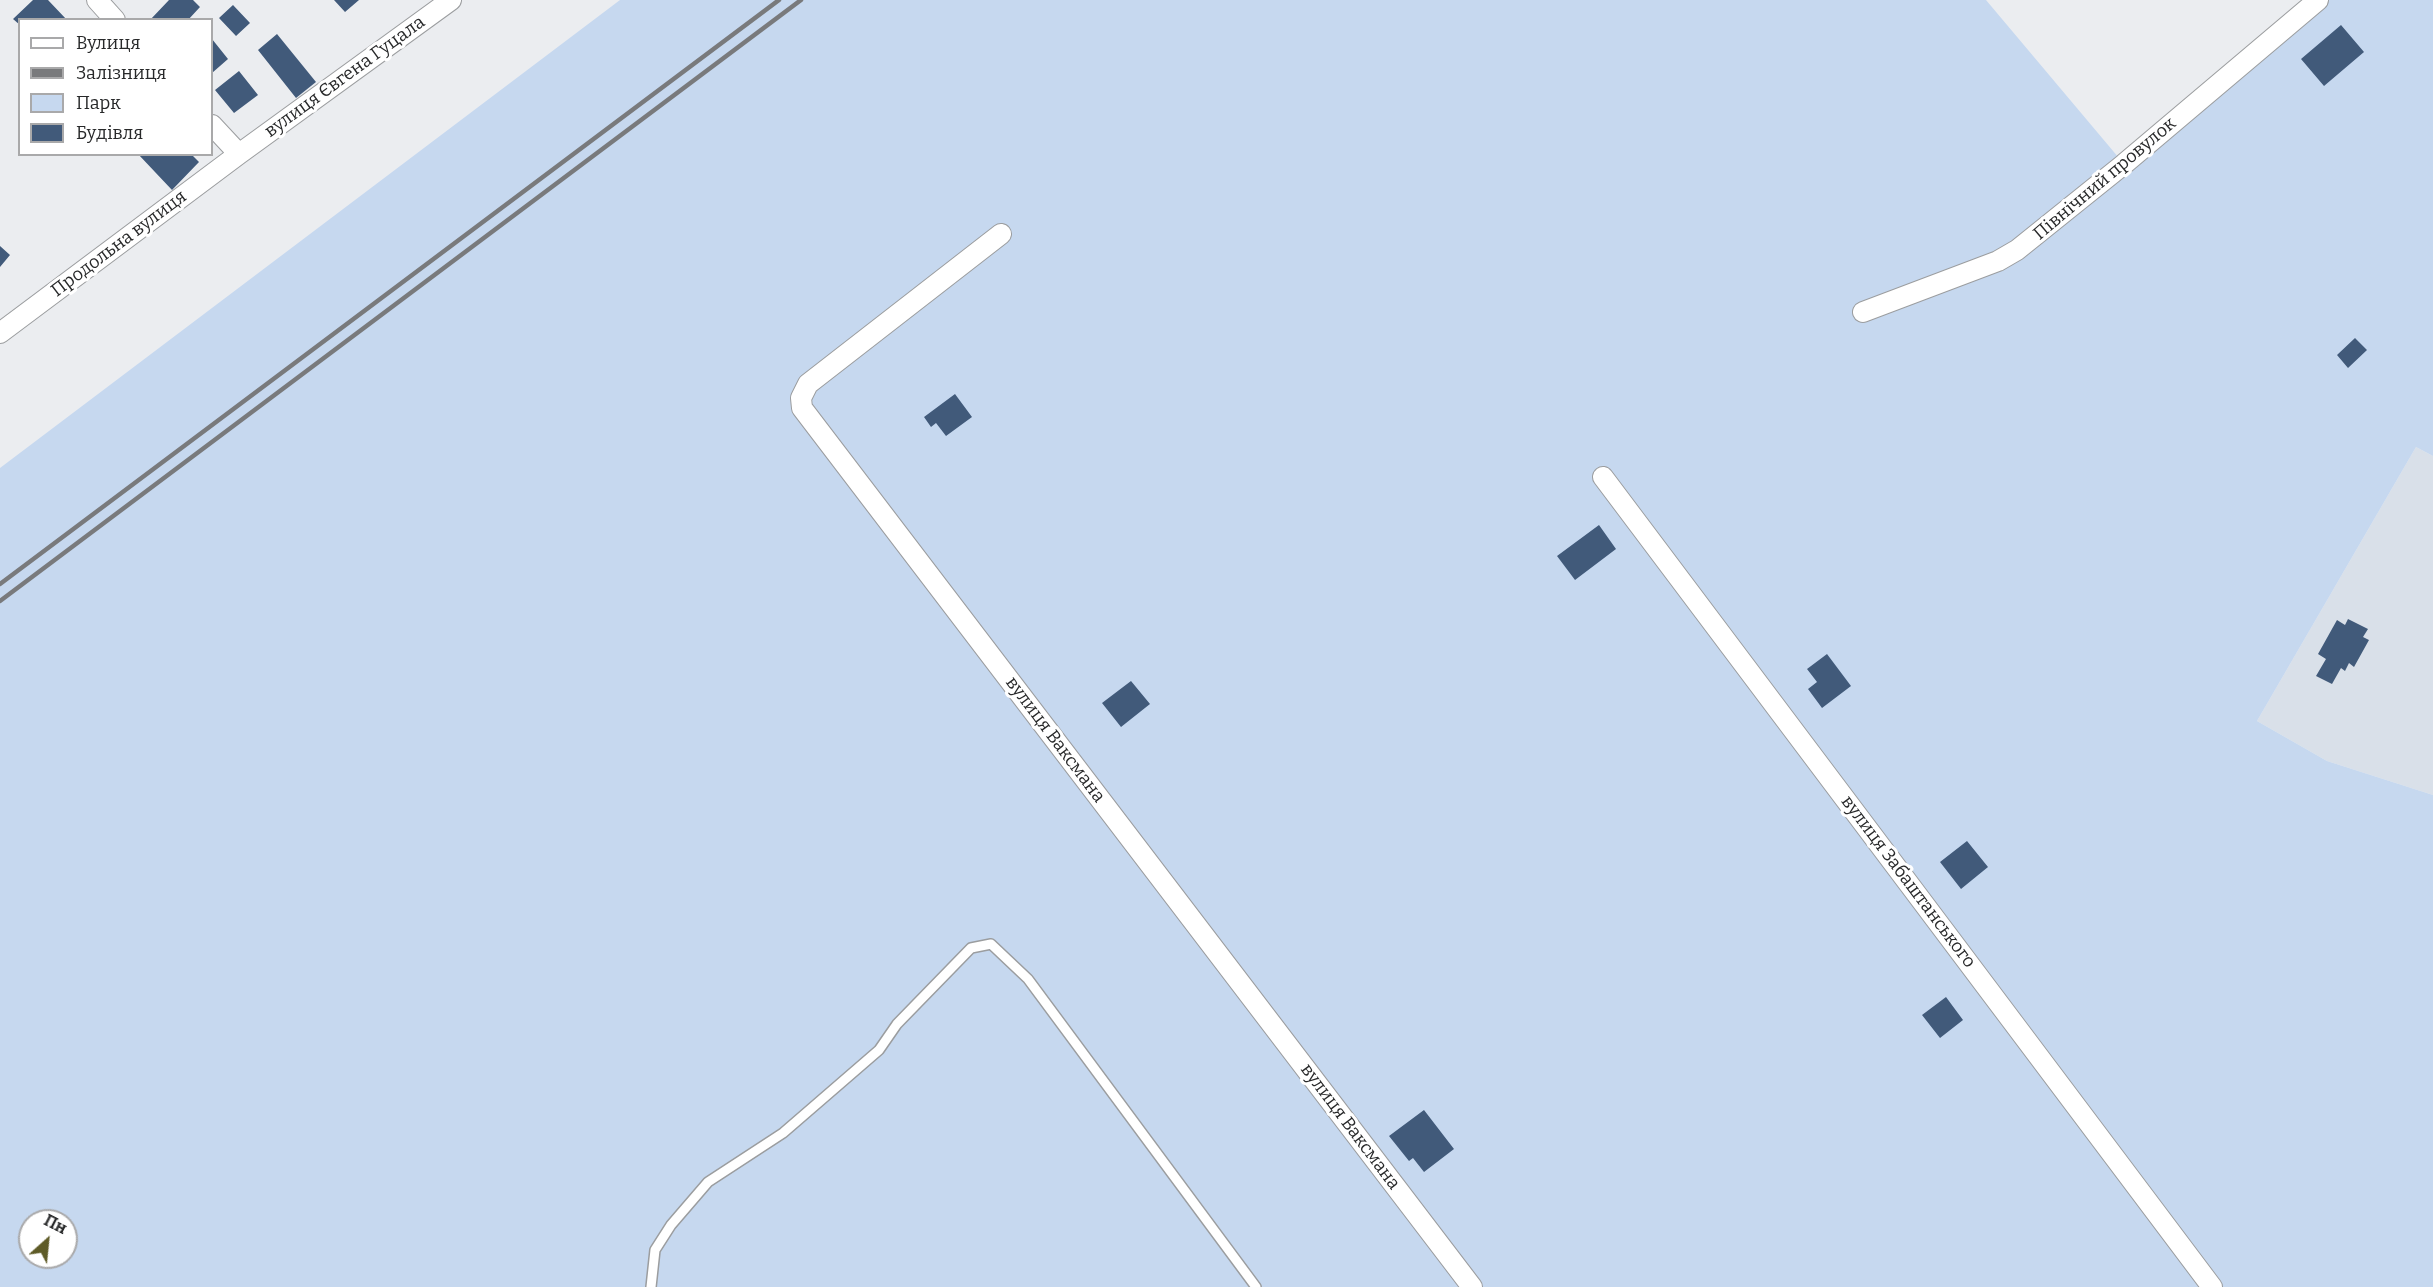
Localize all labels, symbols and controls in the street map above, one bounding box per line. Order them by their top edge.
street label: вулиця Євгена Гуцала [261,12,429,142]
legend [18,18,213,156]
text: Вулиця [76,32,140,54]
text: Залізниця [76,62,167,84]
text: Парк [76,92,121,114]
street label: Північний провулок [2029,113,2181,245]
text: Будівля [76,122,143,144]
street label: Продольна вулиця [47,186,191,302]
street label: вулиця Ваксмана [1001,673,1109,807]
street label: вулиця Забаштанського [1836,792,1980,972]
street label: вулиця Ваксмана [1296,1060,1404,1194]
north arrow [18,1209,78,1269]
text: Пн [41,1211,70,1238]

